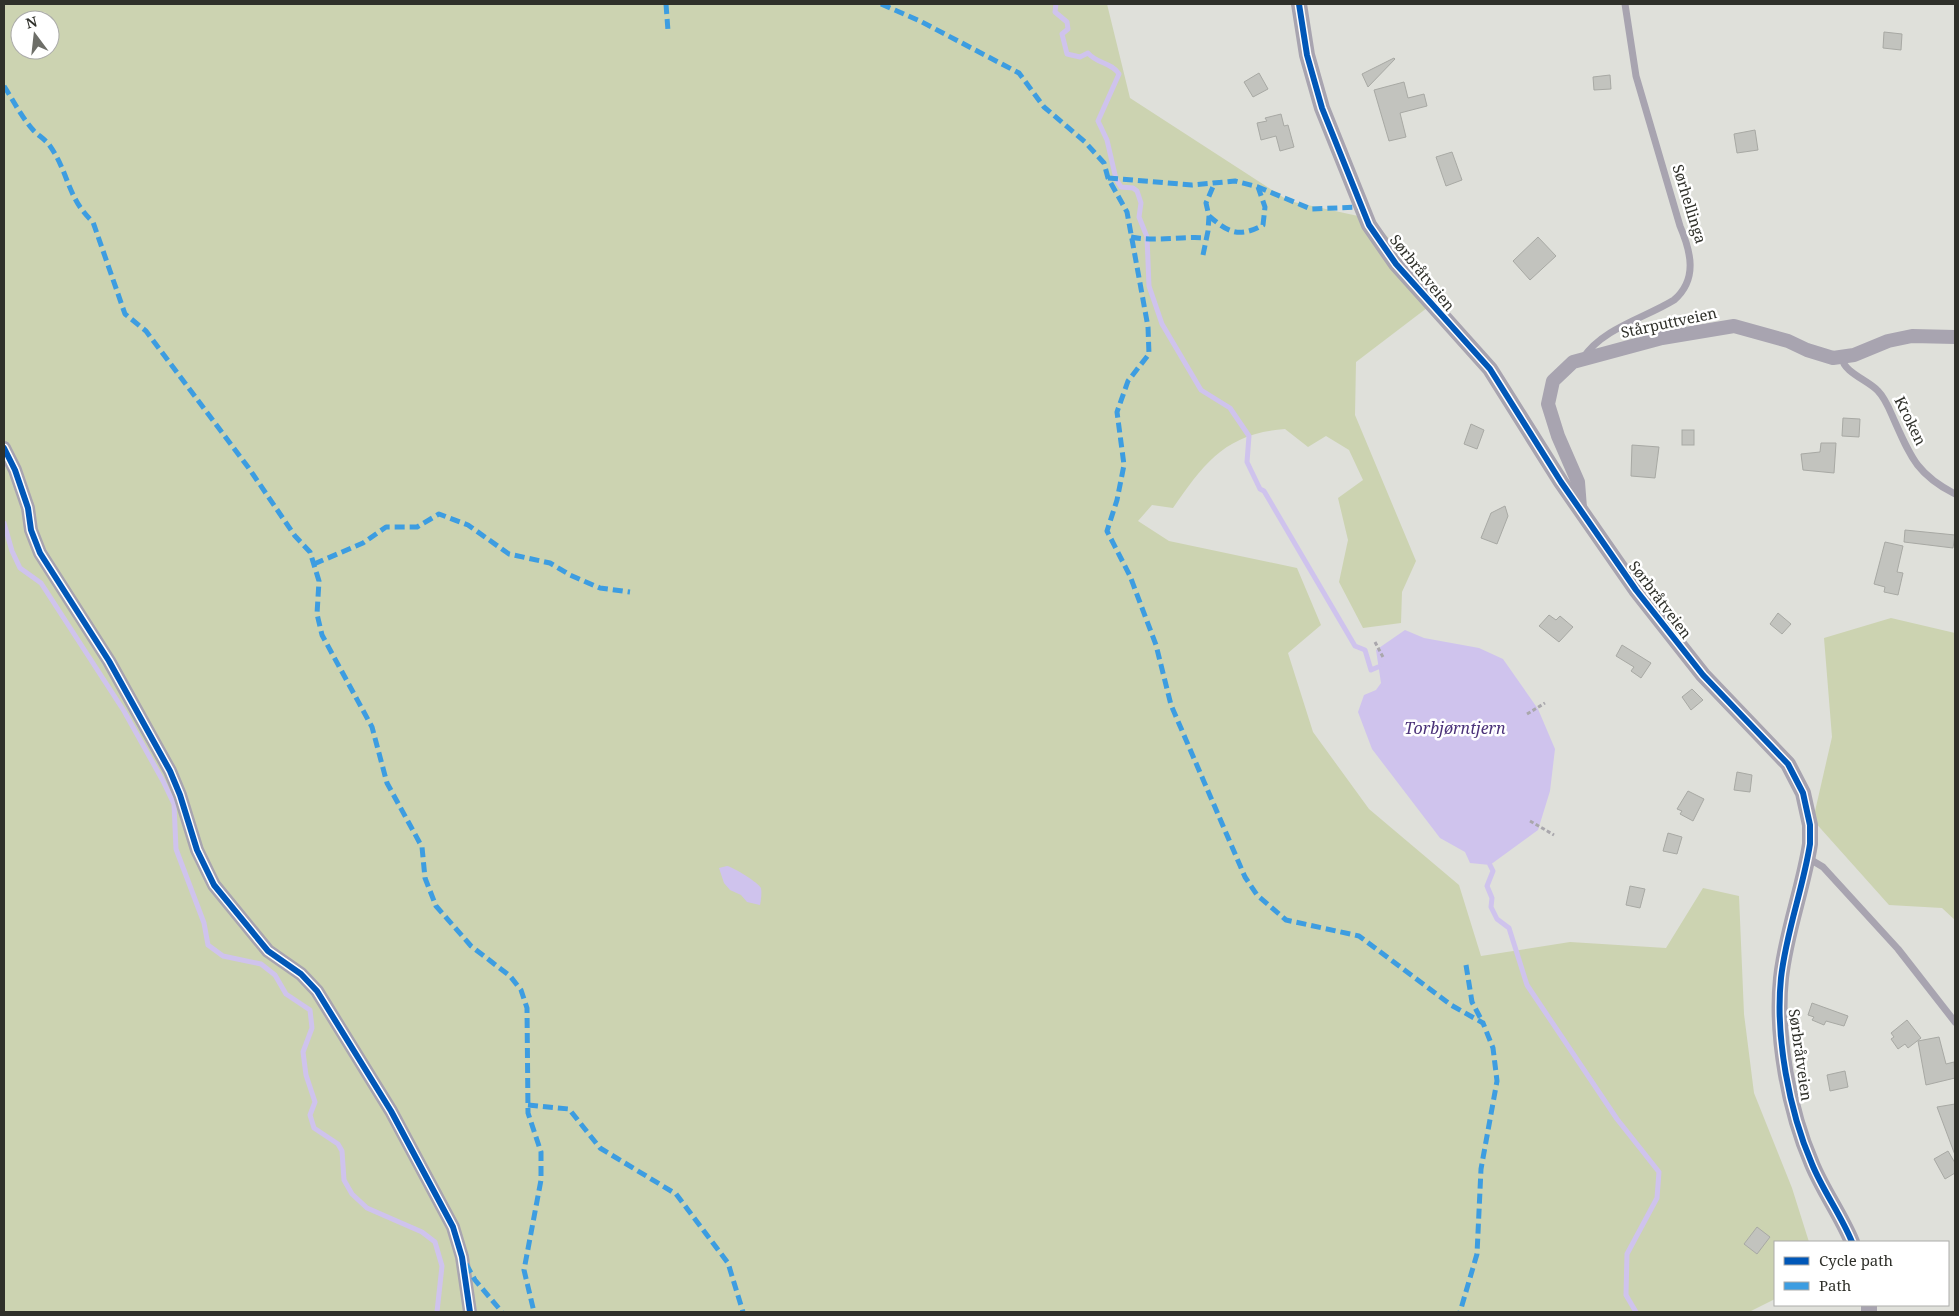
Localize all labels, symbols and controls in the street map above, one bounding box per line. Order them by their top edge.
north arrow [10,10,60,60]
text: N [24,11,39,33]
street label: Sørhellinga [1668,162,1711,246]
street label: Sørbråtveien [1386,230,1460,315]
street label: Stårputtveien [1619,302,1719,342]
street label: Kroken [1890,393,1932,449]
street label: Sørbråtveien [1625,556,1697,643]
water label: Torbjørntjern [1404,717,1506,739]
street label: Sørbråtveien [1785,1008,1817,1103]
legend [1774,1241,1949,1306]
text: Cycle path [1819,1250,1894,1270]
text: Path [1819,1275,1852,1295]

